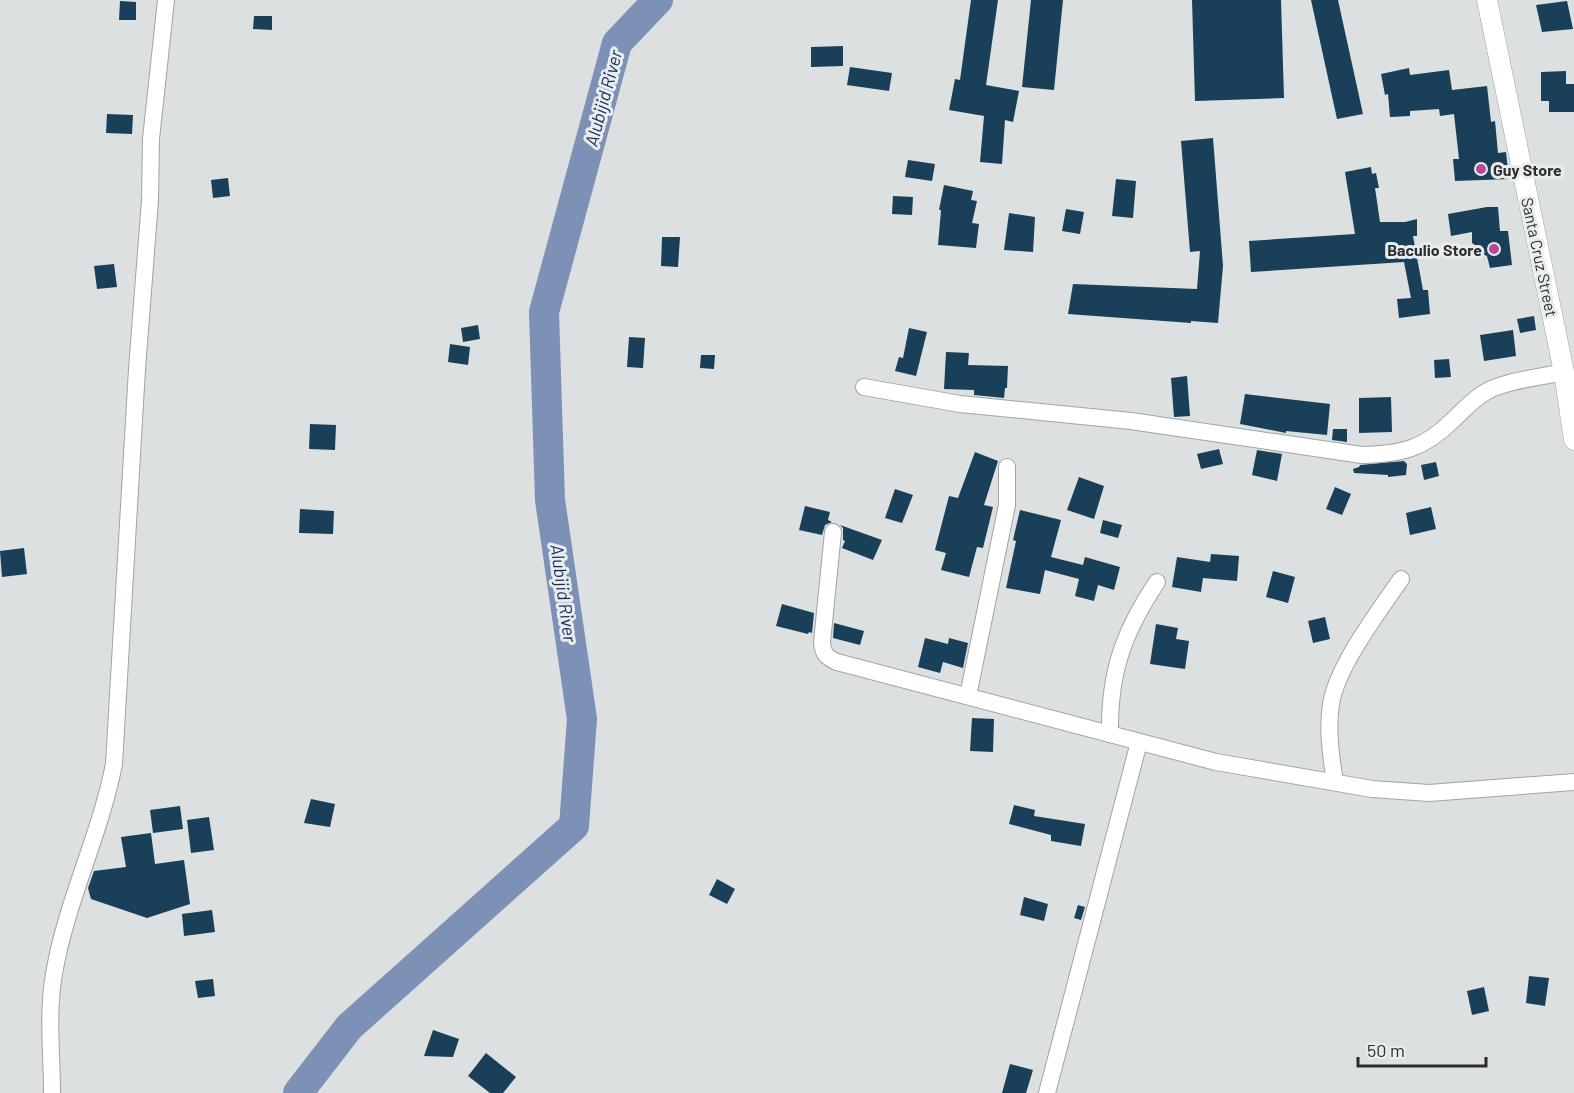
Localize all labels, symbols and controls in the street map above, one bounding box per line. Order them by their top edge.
water label: Alubijid River [580,47,627,148]
place label: Guy Store [1493,160,1562,179]
marker: Guy Store [1474,162,1488,176]
street label: Santa Cruz Street [1518,196,1562,318]
place label: Baculio Store [1387,240,1482,259]
marker: Baculio Store [1487,242,1501,256]
water label: Alubijid River [546,543,582,644]
scale bar [1358,1030,1486,1068]
text: 50 m [1367,1039,1405,1061]

